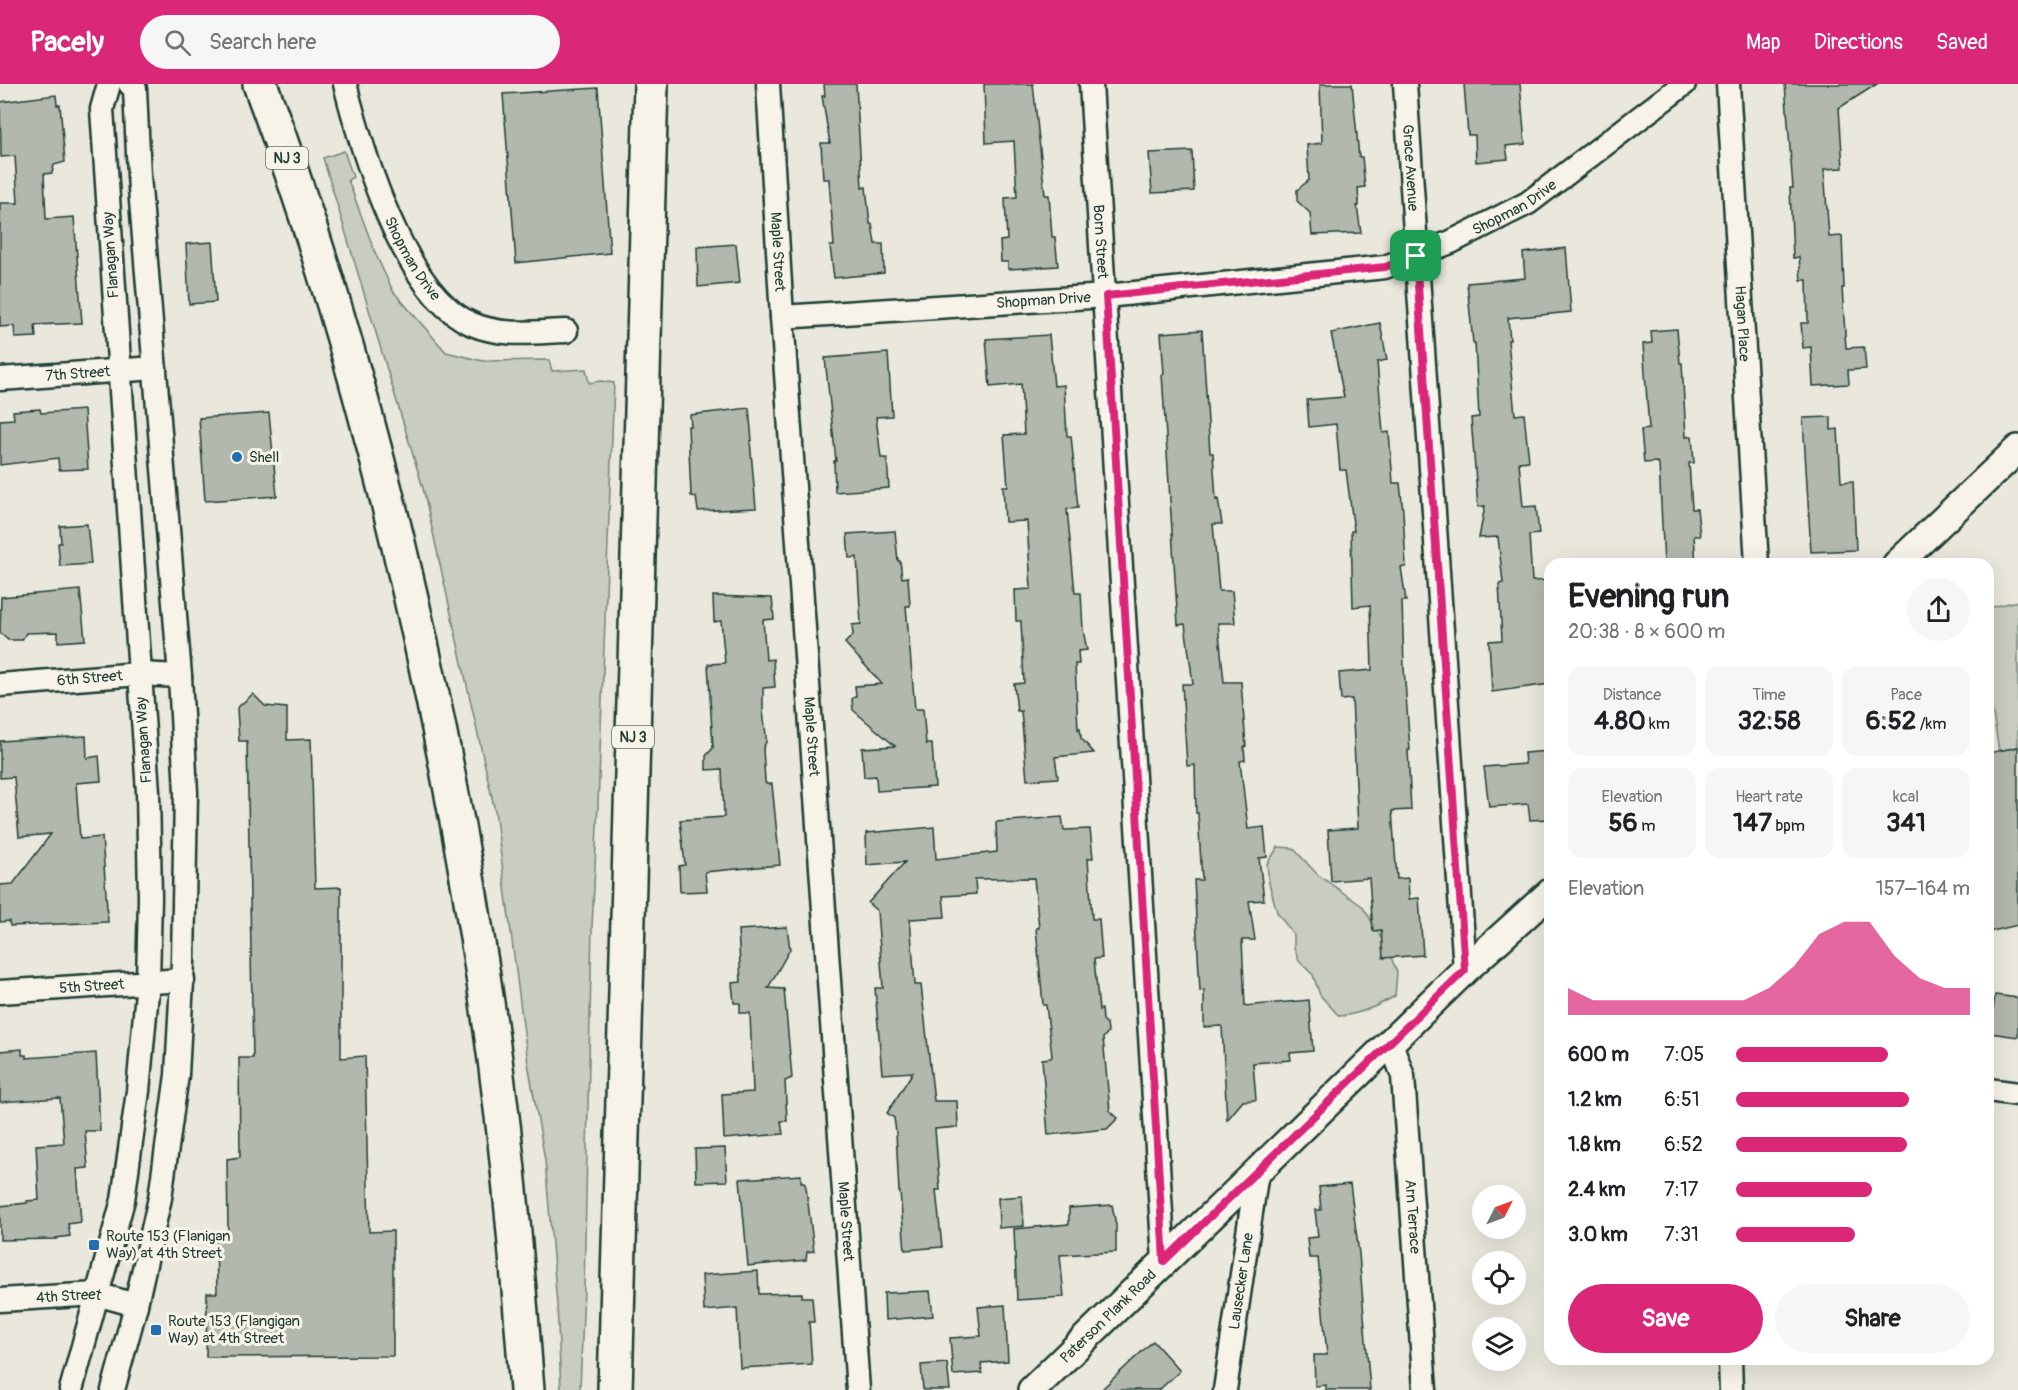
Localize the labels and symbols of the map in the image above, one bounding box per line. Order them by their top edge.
street label: Grace Avenue [1398,124,1423,212]
road number: NJ 3 [266,147,308,169]
street label: Shopman Drive [1469,175,1561,239]
street label: Born Street [1089,204,1113,280]
street label: Flanagan Way [98,211,123,299]
street label: Maple Street [766,211,790,293]
street label: Shopman Drive [380,214,445,305]
pin [1390,230,1441,281]
street label: Hagan Place [1731,285,1754,363]
street label: Shopman Drive [996,287,1092,313]
street label: 7th Street [45,362,112,385]
place label: Shell [249,448,279,467]
marker: Shell [230,450,244,464]
street label: 6th Street [56,666,124,690]
street label: Flanagan Way [131,696,156,784]
street label: Maple Street [799,696,824,778]
road number: NJ 3 [612,726,654,748]
street label: 5th Street [59,974,126,998]
street label: Arn Terrace [1401,1179,1425,1255]
street label: Maple Street [834,1181,858,1263]
north arrow [1472,1185,1526,1239]
place label: Route 153 (Flanigan Way) at 4th Street [106,1227,230,1263]
street label: Lausecker Lane [1224,1231,1258,1331]
marker: Route 153 (Flanigan Way) at 4th Street [87,1238,101,1252]
street label: Paterson Plank Road [1056,1265,1160,1367]
street label: 4th Street [35,1284,105,1307]
place label: Route 153 (Flangigan Way) at 4th Street [168,1312,300,1348]
marker: Route 153 (Flangigan Way) at 4th Street [149,1323,163,1337]

